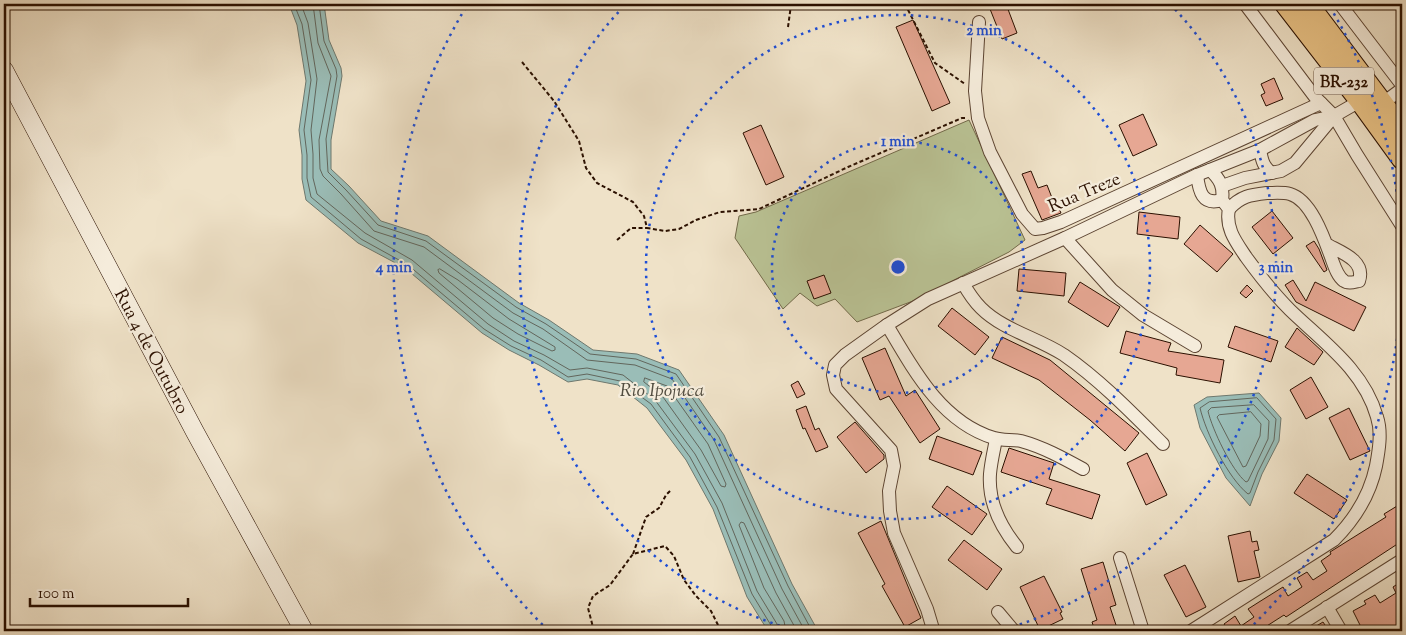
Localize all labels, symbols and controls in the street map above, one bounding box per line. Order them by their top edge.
text: 2 min [966,21,1002,42]
road number: BR-232 [1314,68,1374,94]
text: 1 min [881,132,915,153]
street label: Rua Treze [1045,167,1125,221]
text: 4 min [375,258,412,279]
centre of rings [889,258,907,276]
text: 3 min [1259,258,1294,279]
street label: Rua 4 de Outubro [106,285,194,419]
water label: Rio Ipojuca [620,378,704,405]
scale bar [30,575,188,607]
text: 100 m [38,584,75,605]

